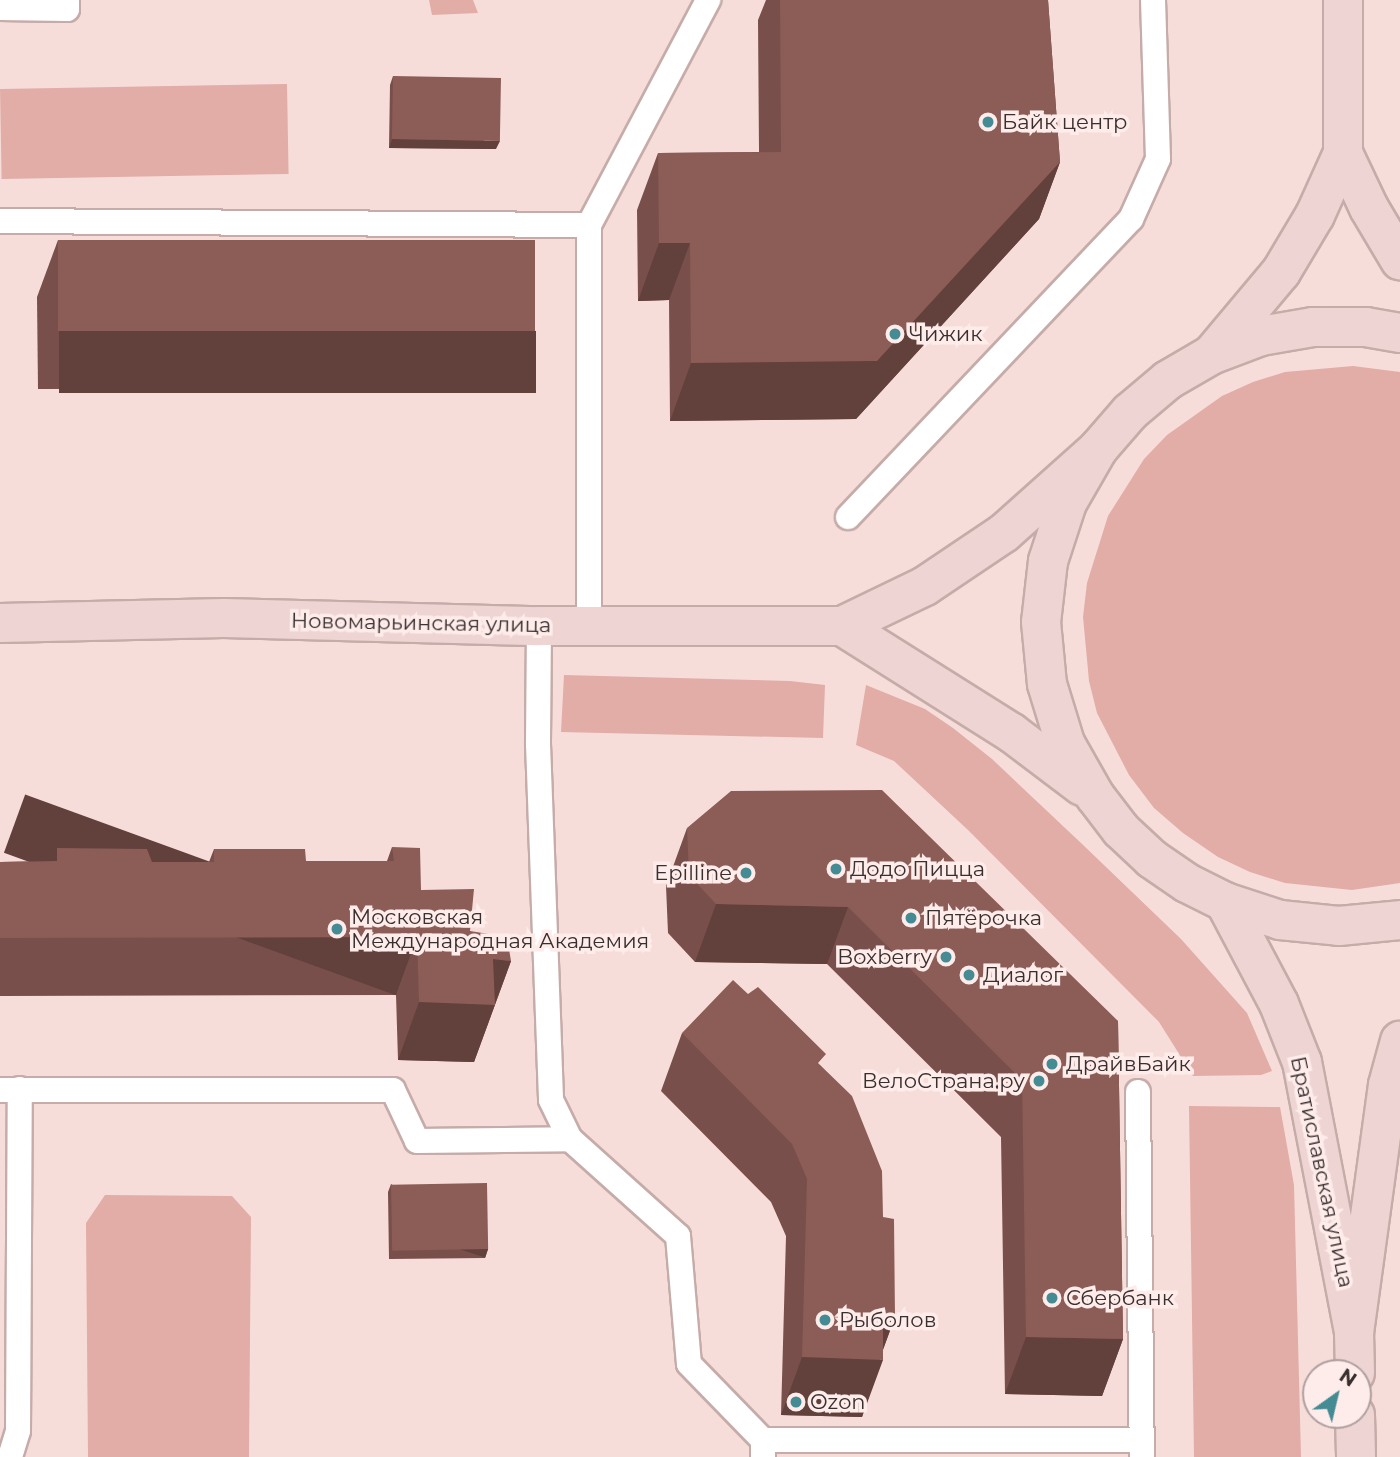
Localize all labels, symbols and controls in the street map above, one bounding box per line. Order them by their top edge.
place label: Байк центр [1002,109,1127,135]
marker: Байк центр [980,114,996,130]
place label: Чижик [909,321,982,347]
marker: Чижик [887,326,903,342]
street label: Новомарьинская улица [291,608,551,638]
place label: Додо Пицца [850,856,985,882]
place label: Epilline [654,860,732,886]
marker: Додо Пицца [828,861,844,877]
marker: Epilline [738,865,754,881]
place label: Московская Международная Академия [351,904,649,954]
place label: Пятёрочка [925,905,1042,931]
marker: Пятёрочка [903,910,919,926]
marker: Московская Международная Академия [329,921,345,937]
place label: Boxberry [837,944,932,970]
marker: Boxberry [938,949,954,965]
place label: Диалог [983,962,1063,988]
marker: Диалог [961,967,977,983]
place label: ДрайвБайк [1066,1051,1191,1077]
street label: Братиславская улица [1285,1054,1359,1290]
marker: ДрайвБайк [1044,1056,1060,1072]
place label: ВелоСтрана.ру [862,1068,1025,1094]
marker: ВелоСтрана.ру [1031,1073,1047,1089]
place label: Сбербанк [1066,1285,1174,1311]
marker: Сбербанк [1044,1290,1060,1306]
place label: Рыболов [839,1307,936,1333]
marker: Рыболов [817,1312,833,1328]
north arrow [1302,1359,1372,1429]
text: N [1335,1364,1361,1392]
place label: Ozon [810,1389,866,1415]
marker: Ozon [788,1394,804,1410]

